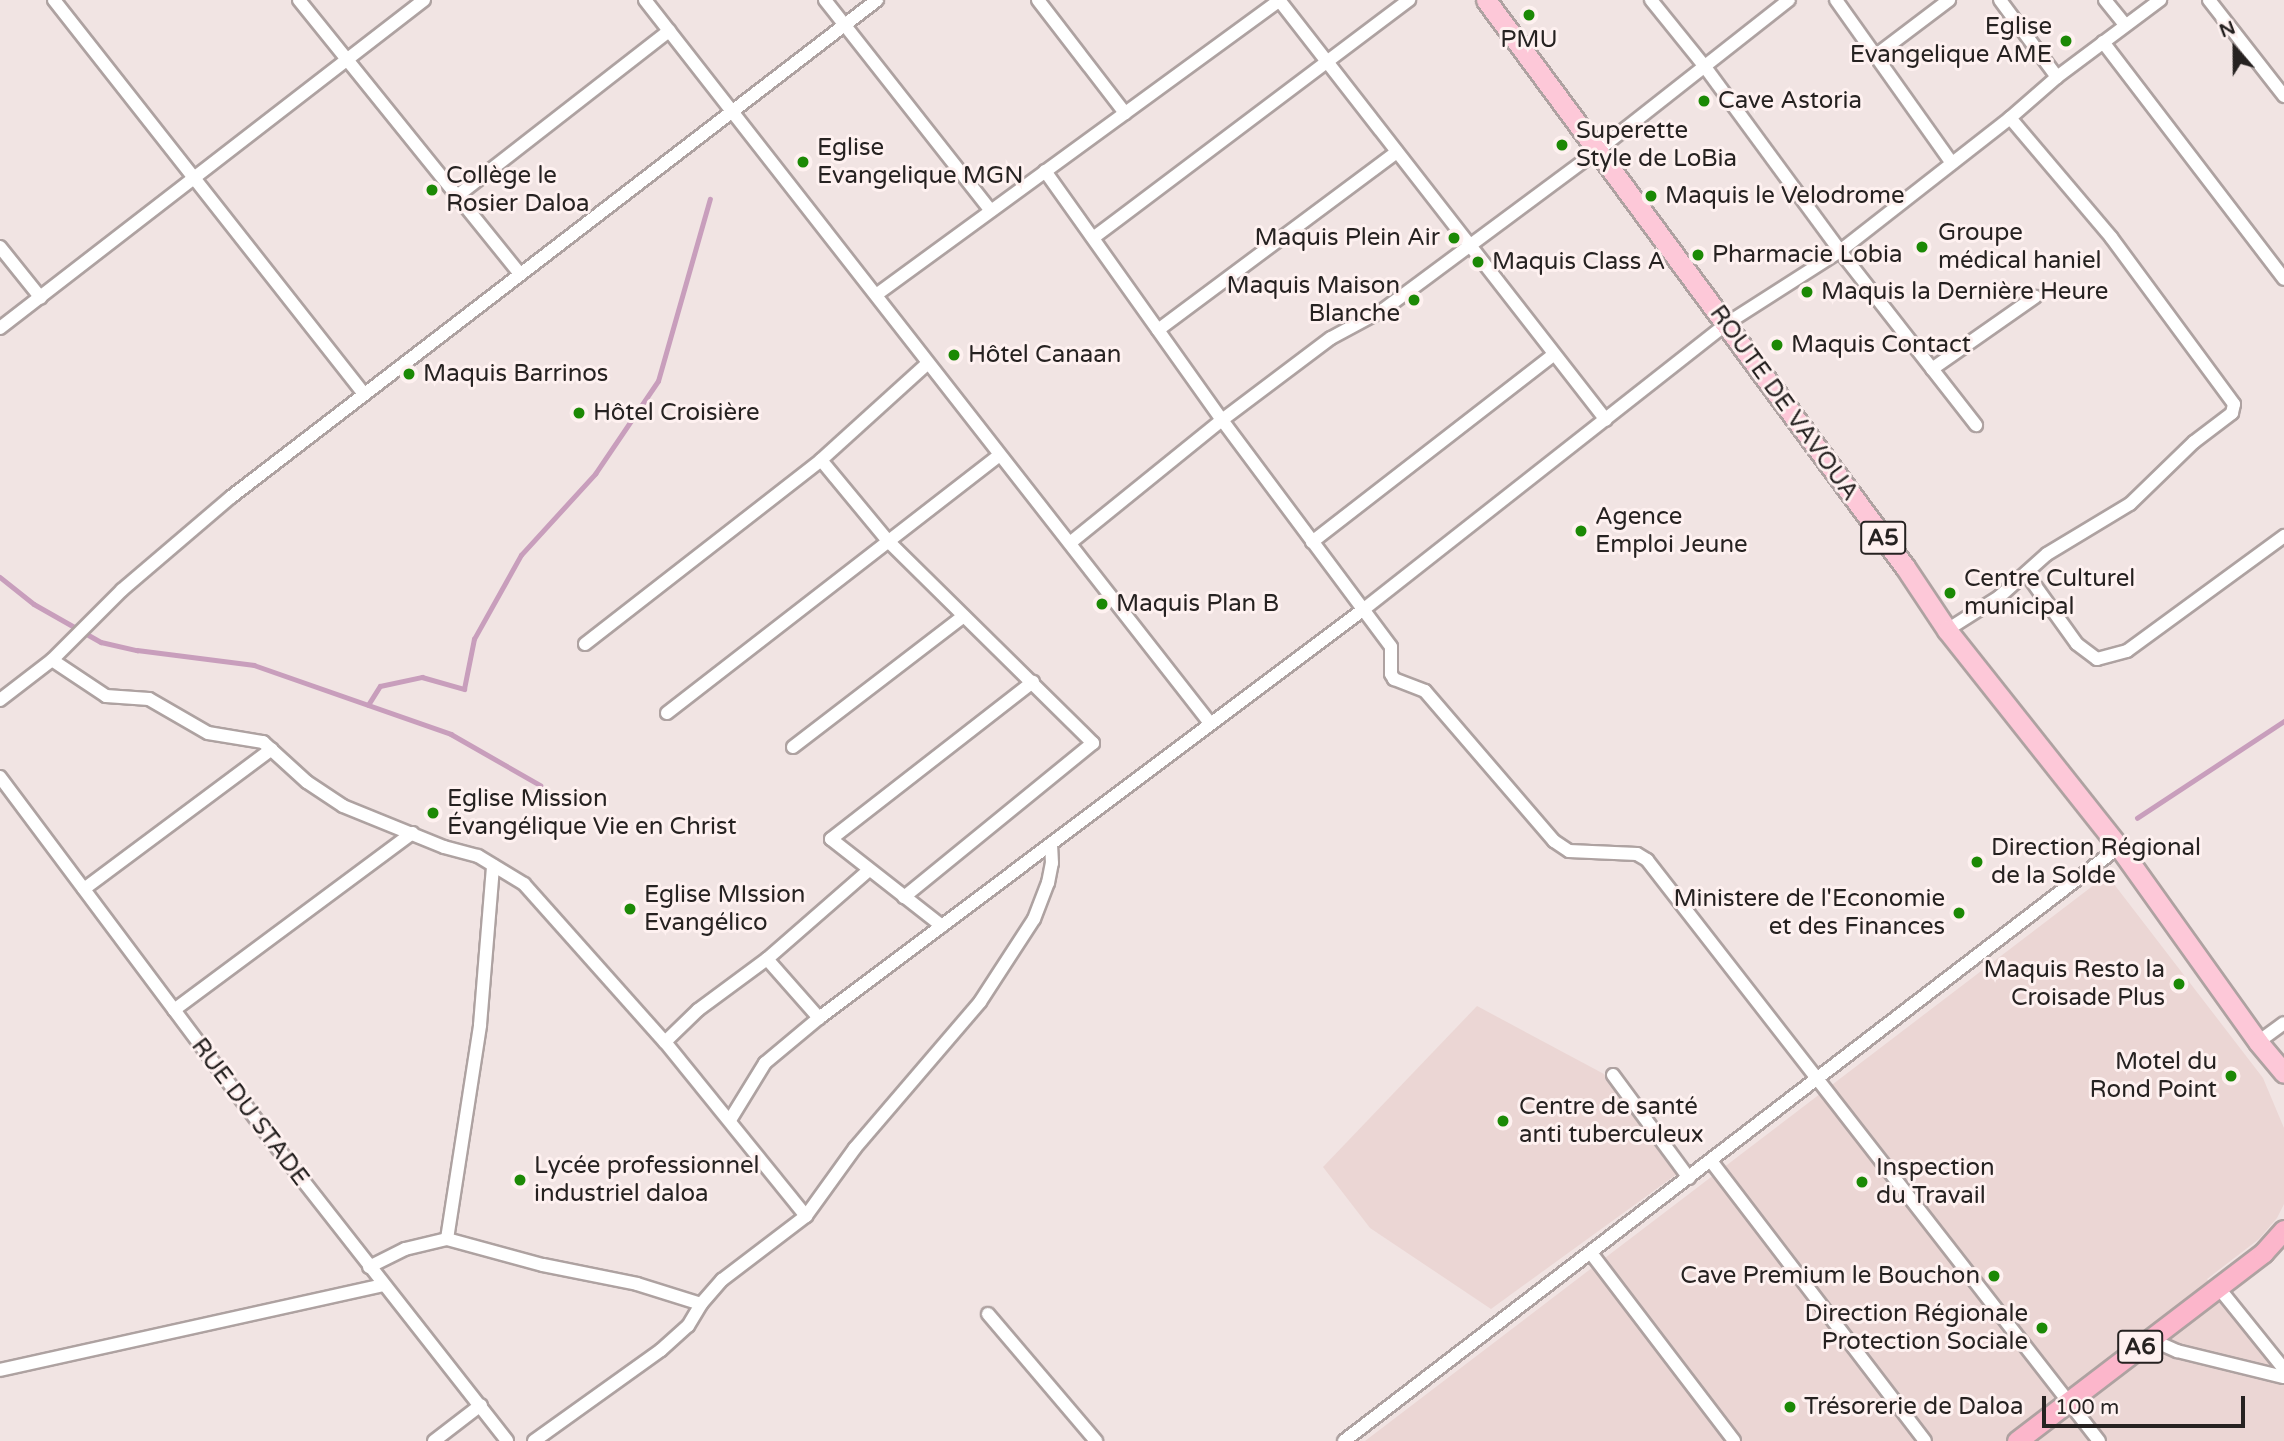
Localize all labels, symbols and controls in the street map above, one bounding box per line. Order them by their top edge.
marker: PMU [1521,7,1537,23]
place label: Eglise Evangelique AME [1850,13,2052,69]
north arrow [2200,14,2270,84]
text: N [2216,16,2239,42]
place label: PMU [1500,26,1558,54]
marker: Eglise Evangelique AME [2058,33,2074,49]
place label: Cave Astoria [1718,87,1862,115]
marker: Cave Astoria [1696,93,1712,109]
place label: Superette Style de LoBia [1576,117,1737,173]
place label: Eglise Evangelique MGN [817,134,1023,190]
marker: Superette Style de LoBia [1554,137,1570,153]
marker: Eglise Evangelique MGN [795,154,811,170]
place label: Collège le Rosier Daloa [446,162,590,218]
marker: Collège le Rosier Daloa [424,182,440,198]
place label: Maquis le Velodrome [1665,182,1905,210]
marker: Maquis le Velodrome [1643,188,1659,204]
place label: Groupe médical haniel [1938,219,2101,275]
place label: Maquis Plein Air [1255,224,1440,252]
marker: Maquis Plein Air [1446,230,1462,246]
marker: Groupe médical haniel [1912,237,1932,257]
place label: Pharmacie Lobia [1712,241,1902,269]
marker: Pharmacie Lobia [1690,247,1706,263]
place label: Maquis Class A [1492,248,1665,276]
marker: Maquis Class A [1470,254,1486,270]
place label: Maquis Maison Blanche [1226,272,1400,328]
place label: Maquis la Dernière Heure [1821,278,2108,306]
marker: Maquis la Dernière Heure [1799,284,1815,300]
marker: Maquis Maison Blanche [1406,292,1422,308]
street label: ROUTE DE VAVOUA [1703,300,1865,506]
place label: Maquis Contact [1791,331,1971,359]
marker: Maquis Contact [1769,337,1785,353]
place label: Hôtel Canaan [968,341,1121,369]
marker: Hôtel Canaan [946,347,962,363]
place label: Maquis Barrinos [423,360,608,388]
marker: Maquis Barrinos [401,366,417,382]
place label: Hôtel Croisière [593,399,759,427]
marker: Hôtel Croisière [571,405,587,421]
place label: Agence Emploi Jeune [1595,503,1748,559]
road number: A5 [1858,518,1908,558]
marker: Agence Emploi Jeune [1573,523,1589,539]
place label: Centre Culturel municipal [1964,565,2135,621]
marker: Centre Culturel municipal [1942,585,1958,601]
place label: Maquis Plan B [1116,590,1279,618]
marker: Maquis Plan B [1094,596,1110,612]
place label: Eglise Mission Évangélique Vie en Christ [447,785,737,841]
marker: Eglise Mission Évangélique Vie en Christ [425,805,441,821]
place label: Direction Régional de la Solde [1991,834,2201,890]
marker: Direction Régional de la Solde [1969,854,1985,870]
place label: Eglise MIssion Evangélico [644,881,805,937]
place label: Ministere de l'Economie et des Finances [1673,885,1945,941]
marker: Eglise MIssion Evangélico [622,901,638,917]
marker: Ministere de l'Economie et des Finances [1951,905,1967,921]
place label: Maquis Resto la Croisade Plus [1983,956,2165,1012]
marker: Maquis Resto la Croisade Plus [2171,976,2187,992]
street label: RUE DU STADE [185,1032,315,1192]
place label: Motel du Rond Point [2089,1048,2217,1104]
marker: Motel du Rond Point [2223,1068,2239,1084]
place label: Centre de santé anti tuberculeux [1519,1093,1704,1149]
marker: Centre de santé anti tuberculeux [1493,1111,1513,1131]
place label: Lycée professionnel industriel daloa [534,1152,760,1208]
place label: Inspection du Travail [1876,1154,1995,1210]
marker: Lycée professionnel industriel daloa [512,1172,528,1188]
marker: Inspection du Travail [1854,1174,1870,1190]
place label: Cave Premium le Bouchon [1680,1262,1980,1290]
marker: Cave Premium le Bouchon [1986,1268,2002,1284]
place label: Direction Régionale Protection Sociale [1804,1300,2028,1356]
marker: Direction Régionale Protection Sociale [2034,1320,2050,1336]
road number: A6 [2116,1328,2164,1366]
scale bar [2046,1382,2249,1426]
place label: Trésorerie de Daloa [1804,1393,2023,1421]
text: 100 m [2055,1395,2119,1420]
marker: Trésorerie de Daloa [1782,1399,1798,1415]

